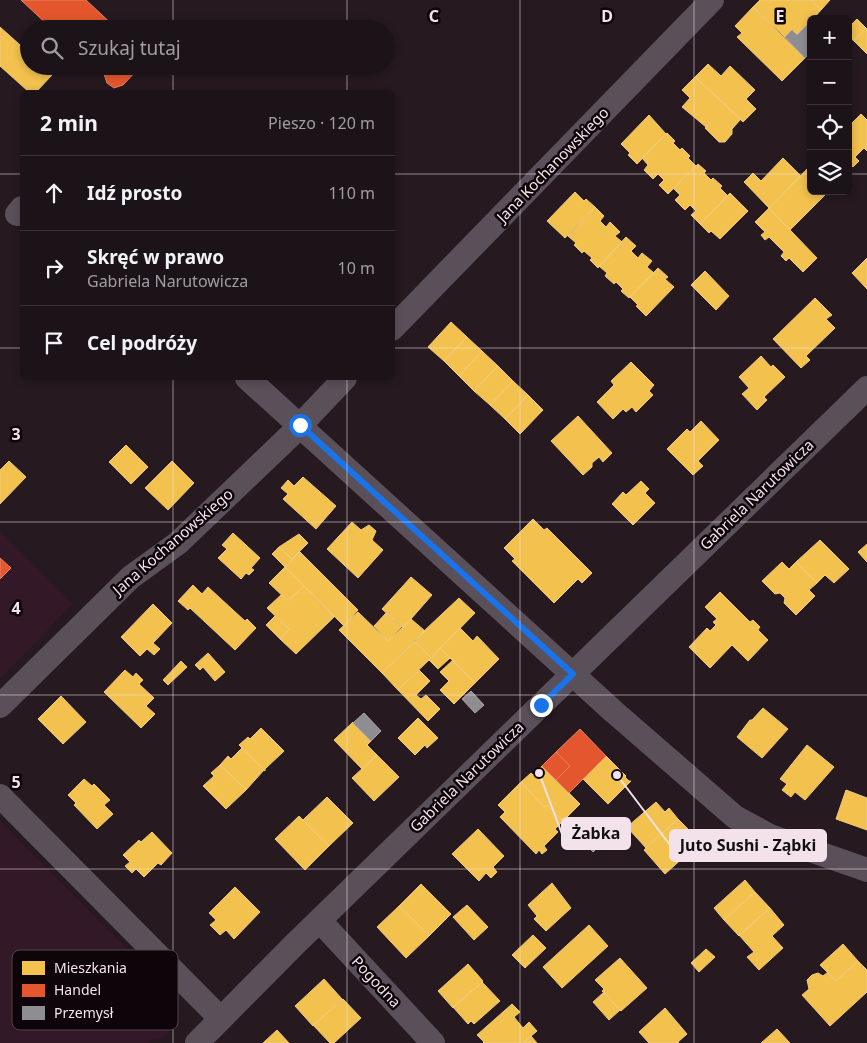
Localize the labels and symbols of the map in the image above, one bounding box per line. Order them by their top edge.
text: C [429,5,439,27]
text: D [601,5,613,27]
text: E [776,5,785,27]
street label: Jana Kochanowskiego [491,102,613,228]
route start [289,414,312,437]
text: 3 [11,423,21,445]
street label: Gabriela Narutowicza [695,435,818,554]
street label: Jana Kochanowskiego [107,484,237,600]
text: 4 [11,597,21,619]
route end [530,694,553,717]
street label: Gabriela Narutowicza [405,717,528,836]
text: 5 [11,771,21,793]
callout: Żabka [562,818,630,849]
text: Żabka [572,822,620,844]
callout: Juto Sushi - Ząbki [670,830,826,861]
text: Juto Sushi - Ząbki [678,834,816,856]
legend [12,950,178,1030]
street label: Pogodna [348,951,406,1011]
text: Mieszkania [54,958,127,977]
text: Handel [54,980,101,999]
text: Przemysł [54,1003,114,1022]

